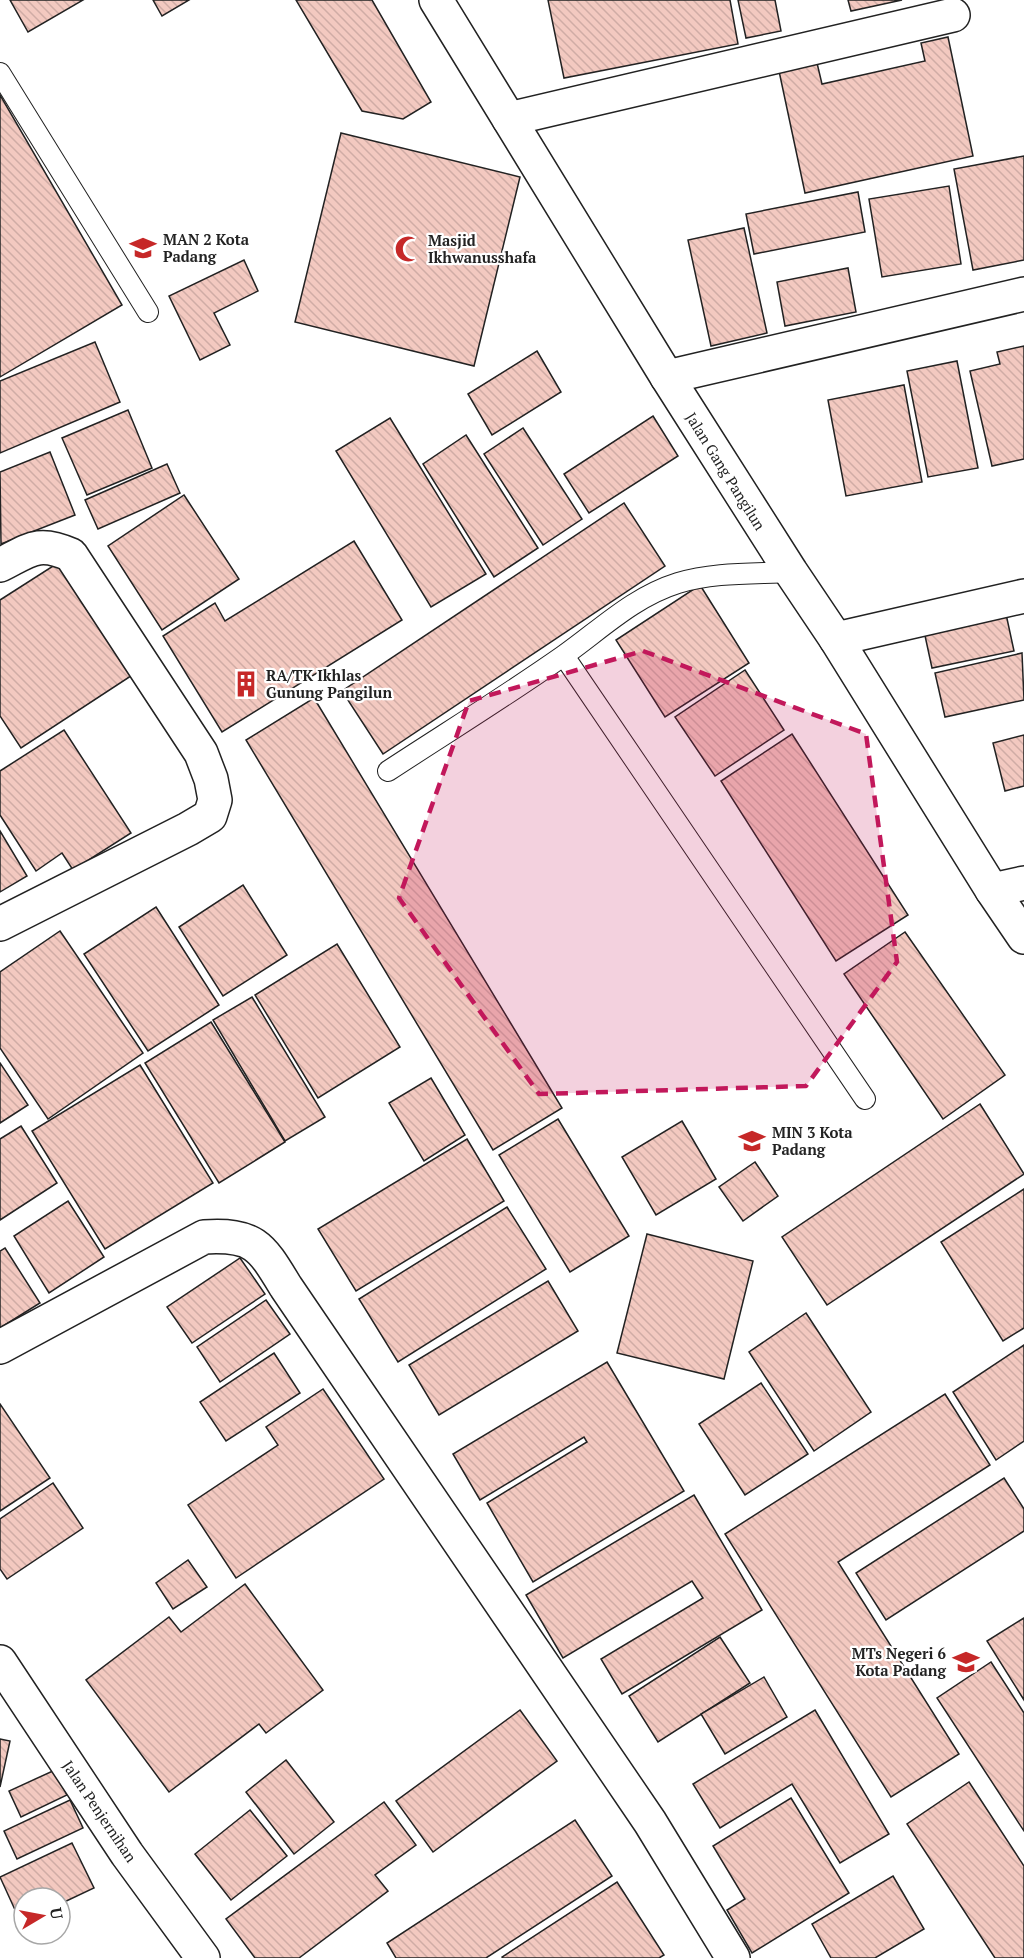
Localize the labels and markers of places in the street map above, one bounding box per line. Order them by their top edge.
place label: MAN 2 Kota Padang [163,229,250,266]
place label: Masjid Ikhwanusshafa [428,230,537,267]
school or university icon: MAN 2 Kota Padang [128,233,158,263]
mosque icon: Masjid Ikhwanusshafa [393,234,423,264]
place label: RA/TK Ikhlas Gunung Pangilun [266,665,392,702]
building icon: RA/TK Ikhlas Gunung Pangilun [231,669,261,699]
place label: MIN 3 Kota Padang [772,1122,853,1159]
school or university icon: MIN 3 Kota Padang [737,1126,767,1156]
place label: MTs Negeri 6 Kota Padang [852,1643,947,1680]
school or university icon: MTs Negeri 6 Kota Padang [951,1647,981,1677]

